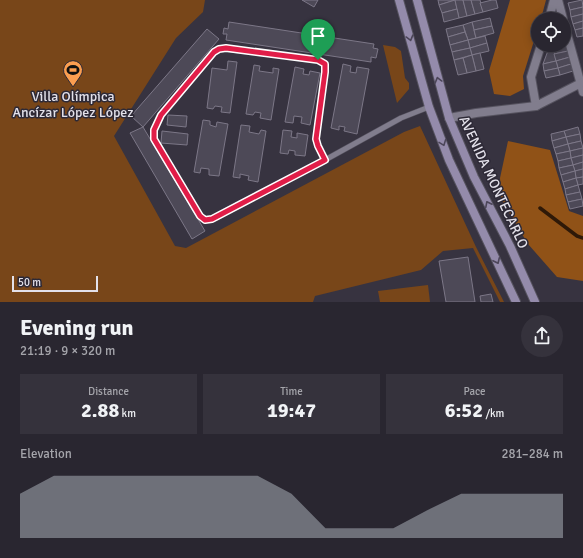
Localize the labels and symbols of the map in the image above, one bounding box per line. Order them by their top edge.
pin [301,19,335,60]
one-way arrow [405,34,413,41]
sports icon: Villa Olímpica Ancízar López López [62,59,84,87]
one-way arrow [435,77,443,83]
place label: Villa Olímpica Ancízar López López [12,88,134,121]
street label: AVENIDA MONTECARLO [455,113,532,251]
one-way arrow [438,140,446,147]
one-way arrow [485,200,493,208]
one-way arrow [492,257,500,265]
scale bar [12,274,98,293]

